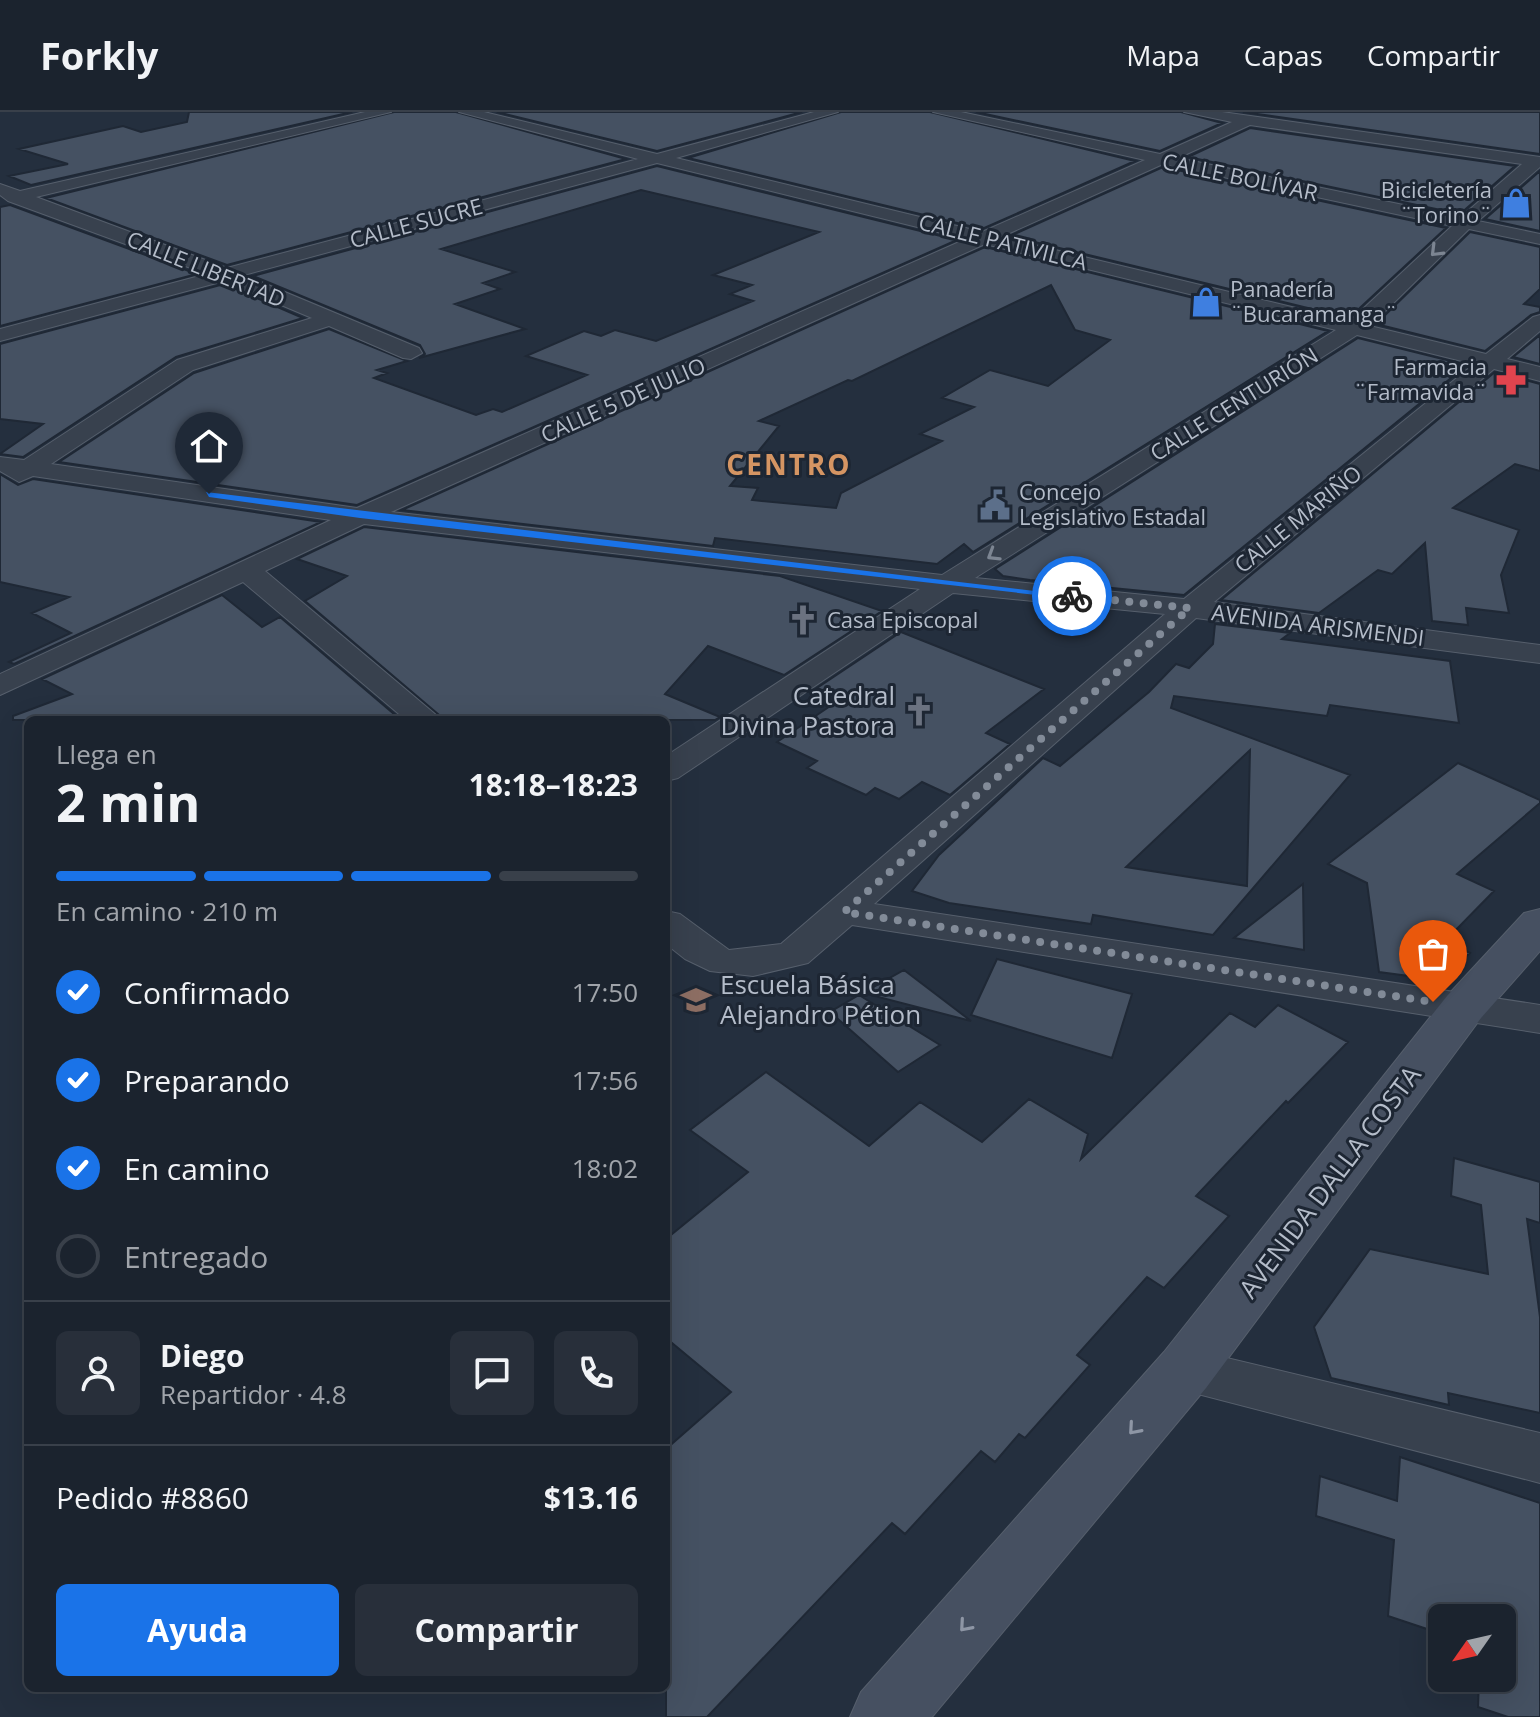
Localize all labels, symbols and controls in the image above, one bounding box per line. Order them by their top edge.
text: Forkly [40,29,158,81]
text: Mapa [1126,36,1200,74]
text: Capas [1244,36,1323,74]
text: Compartir [1367,36,1500,74]
street label: CALLE BOLÍVAR [1160,145,1321,207]
place label: Bicicletería ¨Torino¨ [1381,174,1492,229]
shop icon: Bicicletería ¨Torino¨ [1499,186,1533,220]
street label: CALLE SUCRE [346,190,486,254]
street label: CALLE PATIVILCA [916,206,1091,276]
street label: CALLE LIBERTAD [123,223,290,314]
one-way arrow [1431,242,1446,256]
place label: Panadería ¨Bucaramanga¨ [1230,273,1397,328]
shop icon: Panadería ¨Bucaramanga¨ [1189,285,1223,319]
street label: CALLE CENTURIÓN [1144,339,1323,467]
street label: CALLE 5 DE JULIO [535,349,710,449]
place label: Farmacia ¨Farmavida¨ [1354,351,1487,406]
pharmacy icon: Farmacia ¨Farmavida¨ [1494,363,1528,397]
pin [175,412,243,494]
icon: home [187,424,231,468]
district label: CENTRO [726,445,852,483]
street label: CALLE MARIÑO [1227,458,1367,579]
place label: Concejo Legislativo Estadal [1019,476,1206,531]
public building icon: Concejo Legislativo Estadal [978,488,1012,522]
one-way arrow [987,546,1002,561]
courier [1032,556,1112,636]
icon: bike [1050,574,1094,618]
street label: AVENIDA ARISMENDI [1210,596,1426,652]
church icon: Casa Episcopal [786,603,820,637]
place label: Casa Episcopal [827,604,978,634]
place label: Catedral Divina Pastora [720,677,895,743]
church icon: Catedral Divina Pastora [902,694,936,728]
text: Llega en [56,736,157,772]
text: 18:18–18:23 [469,764,638,805]
text: 2 min [56,766,200,837]
text: En camino · 210 m [56,893,278,929]
pin [1399,920,1467,1002]
icon: bag [1411,932,1455,976]
place label: Escuela Básica Alejandro Pétion [720,966,921,1032]
icon: check [56,970,100,1014]
text: Confirmado [124,972,290,1013]
text: 17:50 [572,974,638,1010]
school or university icon: Escuela Básica Alejandro Pétion [679,983,713,1017]
street label: AVENIDA DALLA COSTA [1230,1057,1429,1305]
icon: check [56,1058,100,1102]
text: Preparando [124,1060,290,1101]
text: 17:56 [572,1062,638,1098]
icon: check [56,1146,100,1190]
text: En camino [124,1148,270,1189]
text: 18:02 [572,1150,638,1186]
text: Entregado [124,1236,268,1277]
button: person [56,1331,140,1415]
button: chat [450,1331,534,1415]
button: phone [554,1331,638,1415]
text: Diego [160,1335,245,1376]
text: Repartidor · 4.8 [160,1376,347,1412]
one-way arrow [1129,1420,1144,1435]
text: Pedido #8860 [56,1477,249,1518]
text: $13.16 [544,1477,638,1518]
button: Ayuda [56,1584,339,1676]
button: Compartir [355,1584,638,1676]
north arrow [1428,1604,1516,1692]
map controls [1428,1604,1516,1692]
one-way arrow [960,1617,974,1632]

